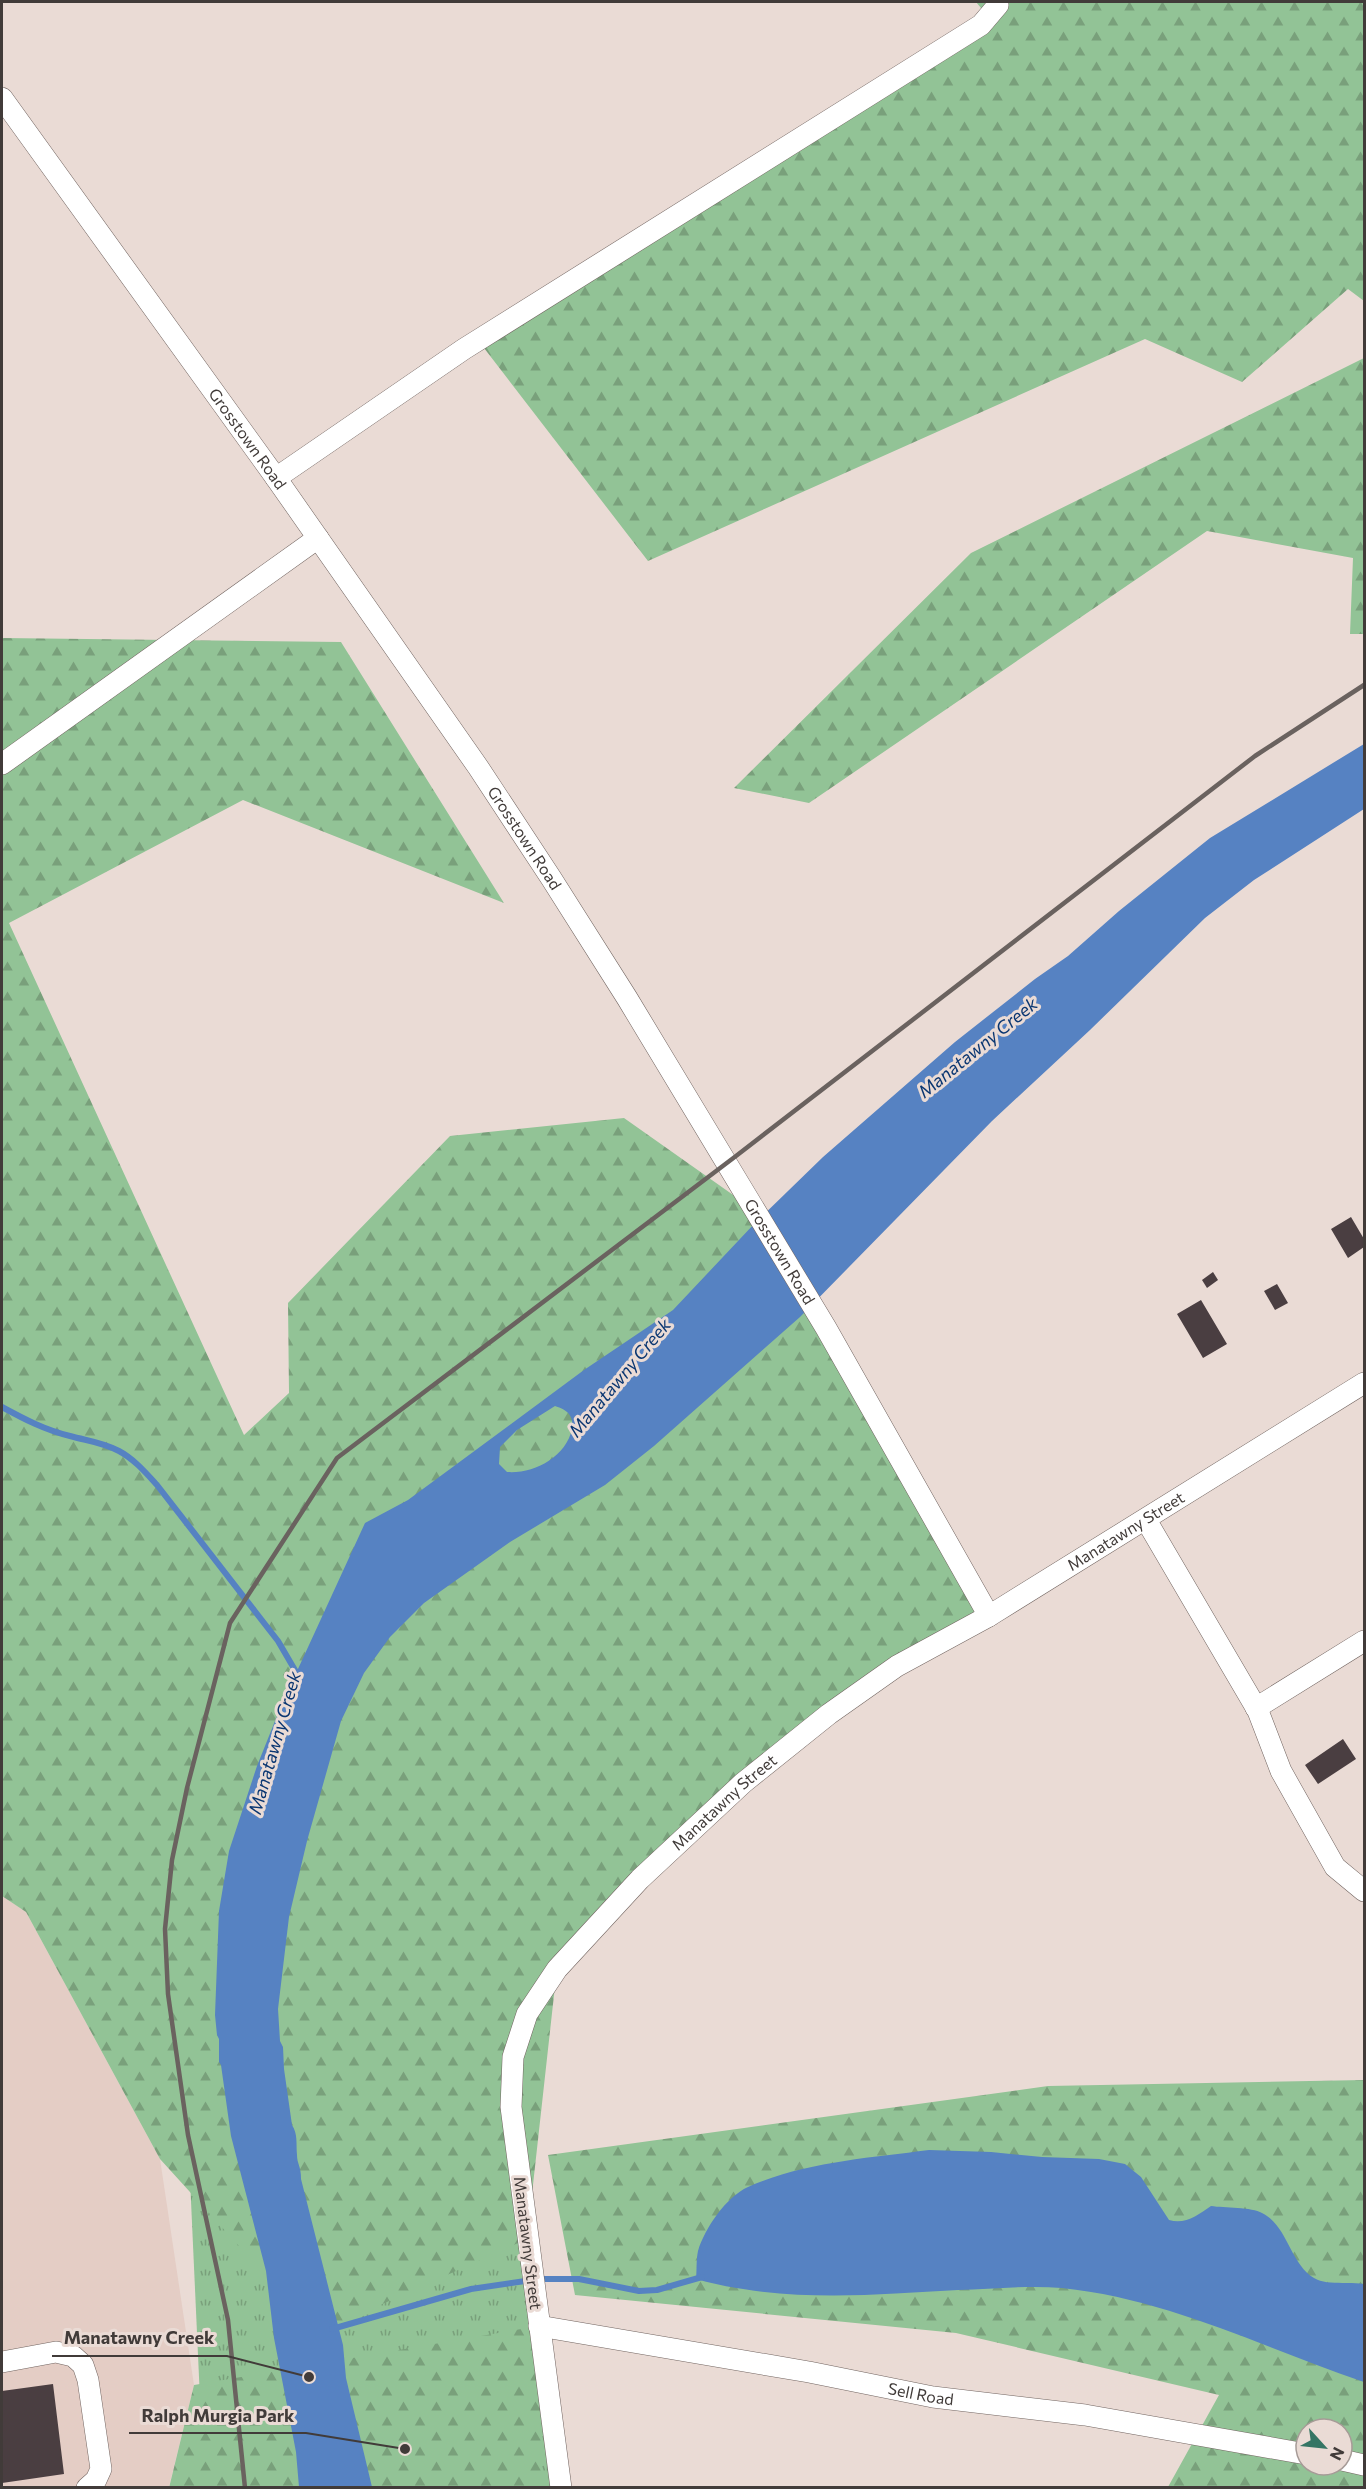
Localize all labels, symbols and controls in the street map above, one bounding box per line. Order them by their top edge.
street label: Grosstown Road [205,384,291,493]
street label: Grosstown Road [484,782,566,893]
water label: Manatawny Creek [913,991,1043,1102]
street label: Grosstown Road [741,1195,819,1308]
water label: Manatawny Creek [563,1313,676,1441]
street label: Manatawny Street [1063,1487,1188,1574]
water label: Manatawny Creek [243,1668,305,1817]
street label: Manatawny Street [667,1750,780,1854]
street label: Manatawny Street [511,2175,546,2311]
callout: Manatawny Creek [52,2320,227,2356]
text: Manatawny Creek [64,2326,215,2348]
street label: Sell Road [887,2378,955,2408]
callout: Ralph Murgia Park [129,2397,306,2433]
text: Ralph Murgia Park [142,2404,295,2426]
north arrow [1294,2417,1354,2477]
text: N [1327,2444,1349,2464]

